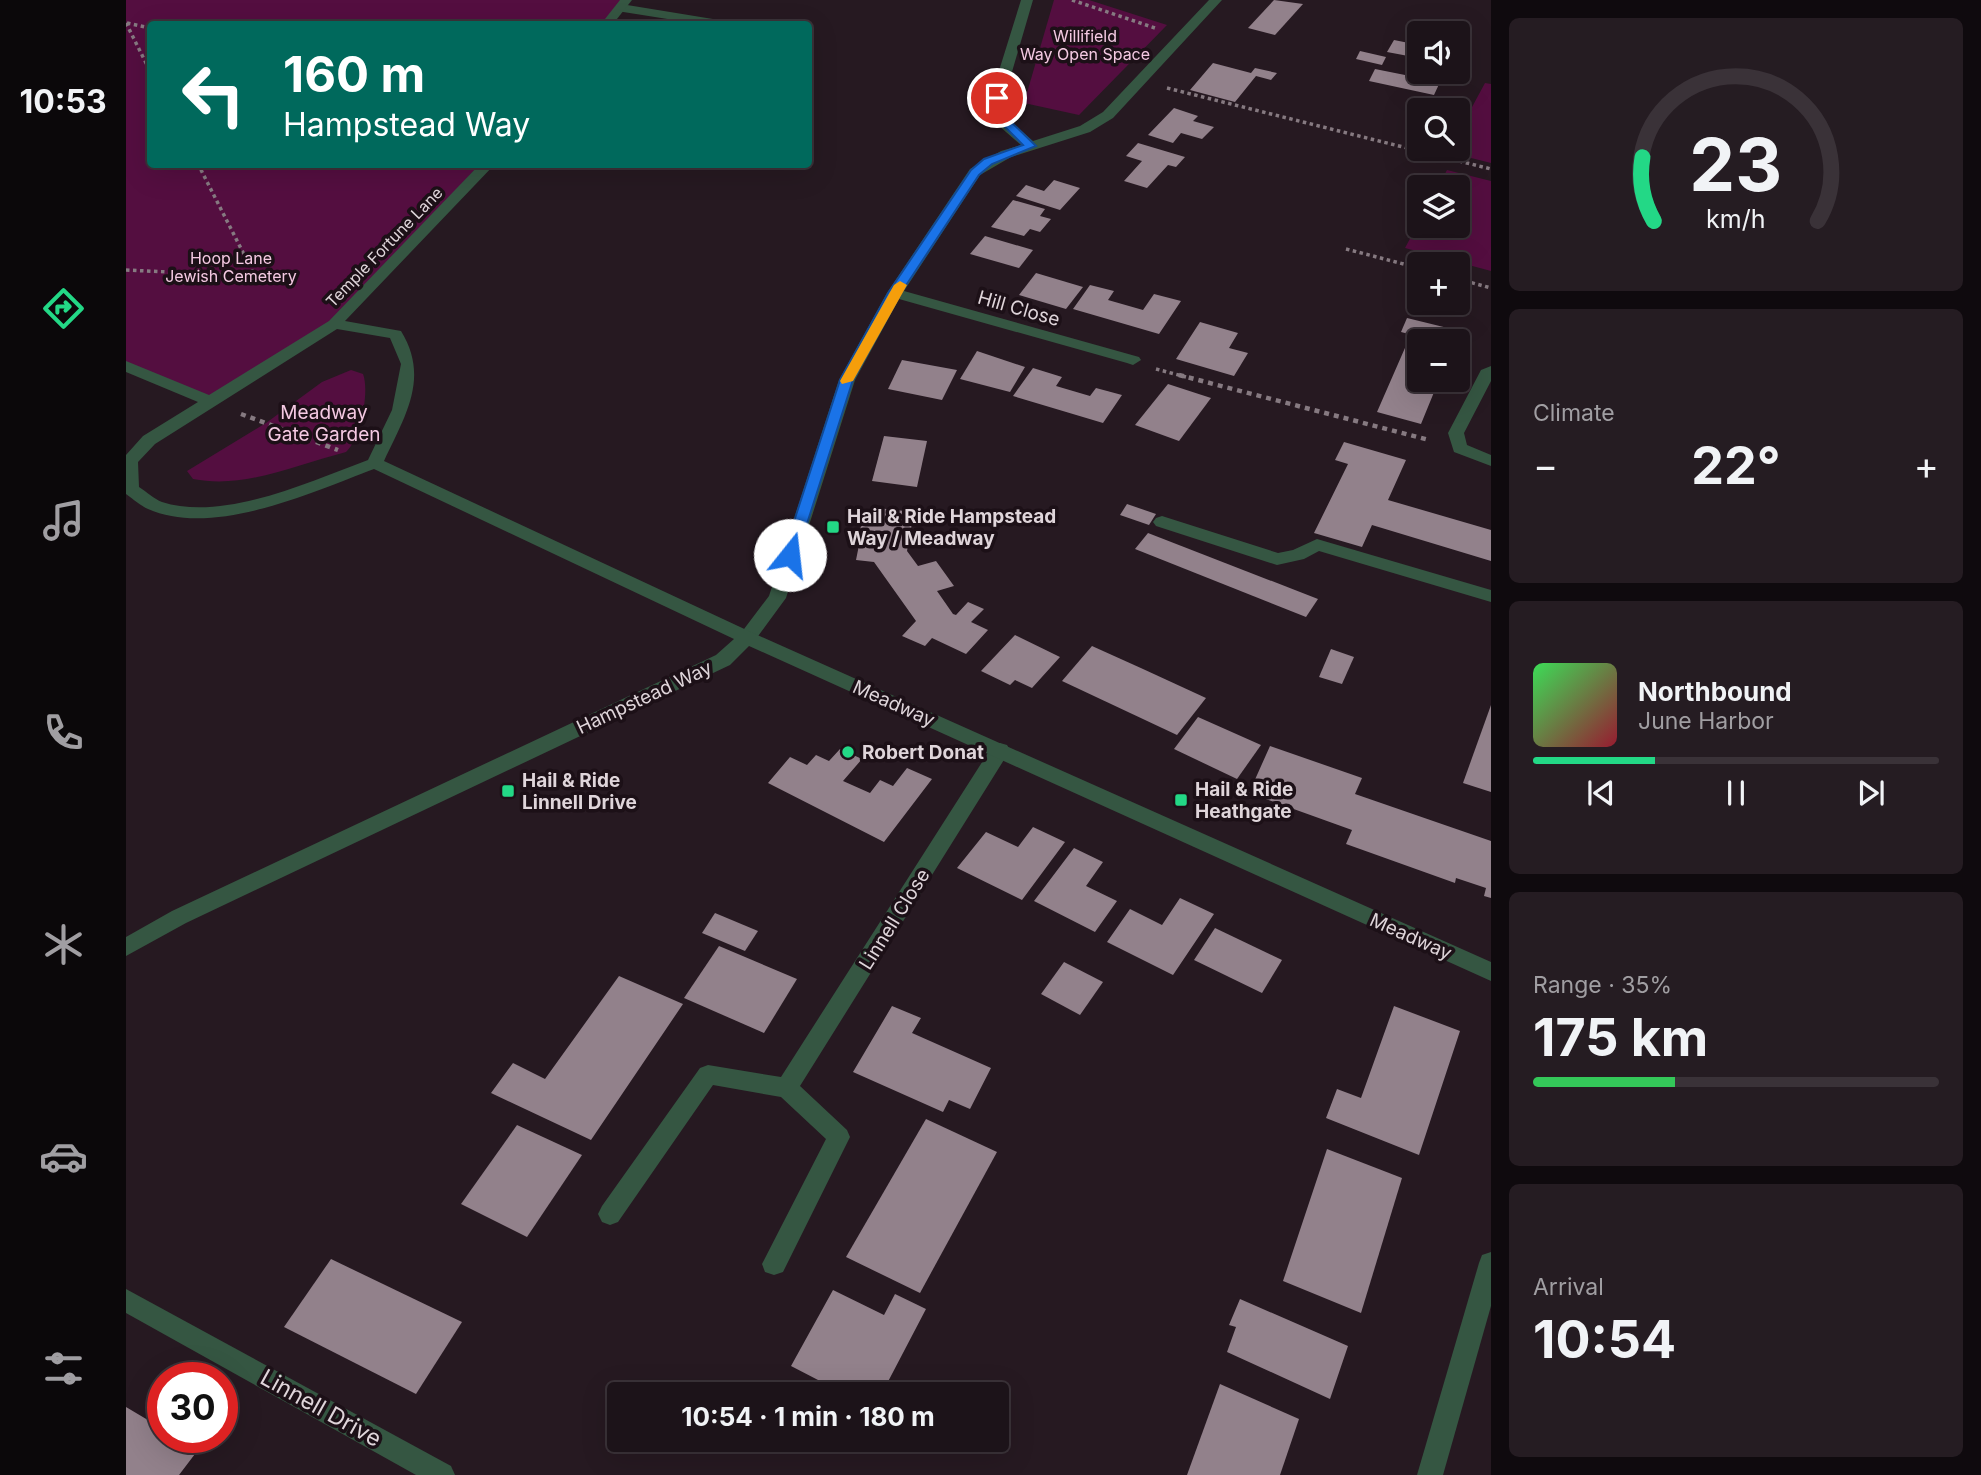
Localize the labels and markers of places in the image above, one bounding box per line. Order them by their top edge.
pin [967,68,1027,128]
place label: Hail & Ride Hampstead Way / Meadway [847,505,1056,550]
marker: Hail & Ride Hampstead Way / Meadway [825,519,841,535]
place label: Robert Donat [862,741,984,764]
marker: Robert Donat [840,744,856,760]
place label: Hail & Ride Linnell Drive [522,769,637,814]
place label: Hail & Ride Heathgate [1195,778,1293,823]
marker: Hail & Ride Linnell Drive [500,783,516,799]
marker: Hail & Ride Heathgate [1173,792,1189,808]

